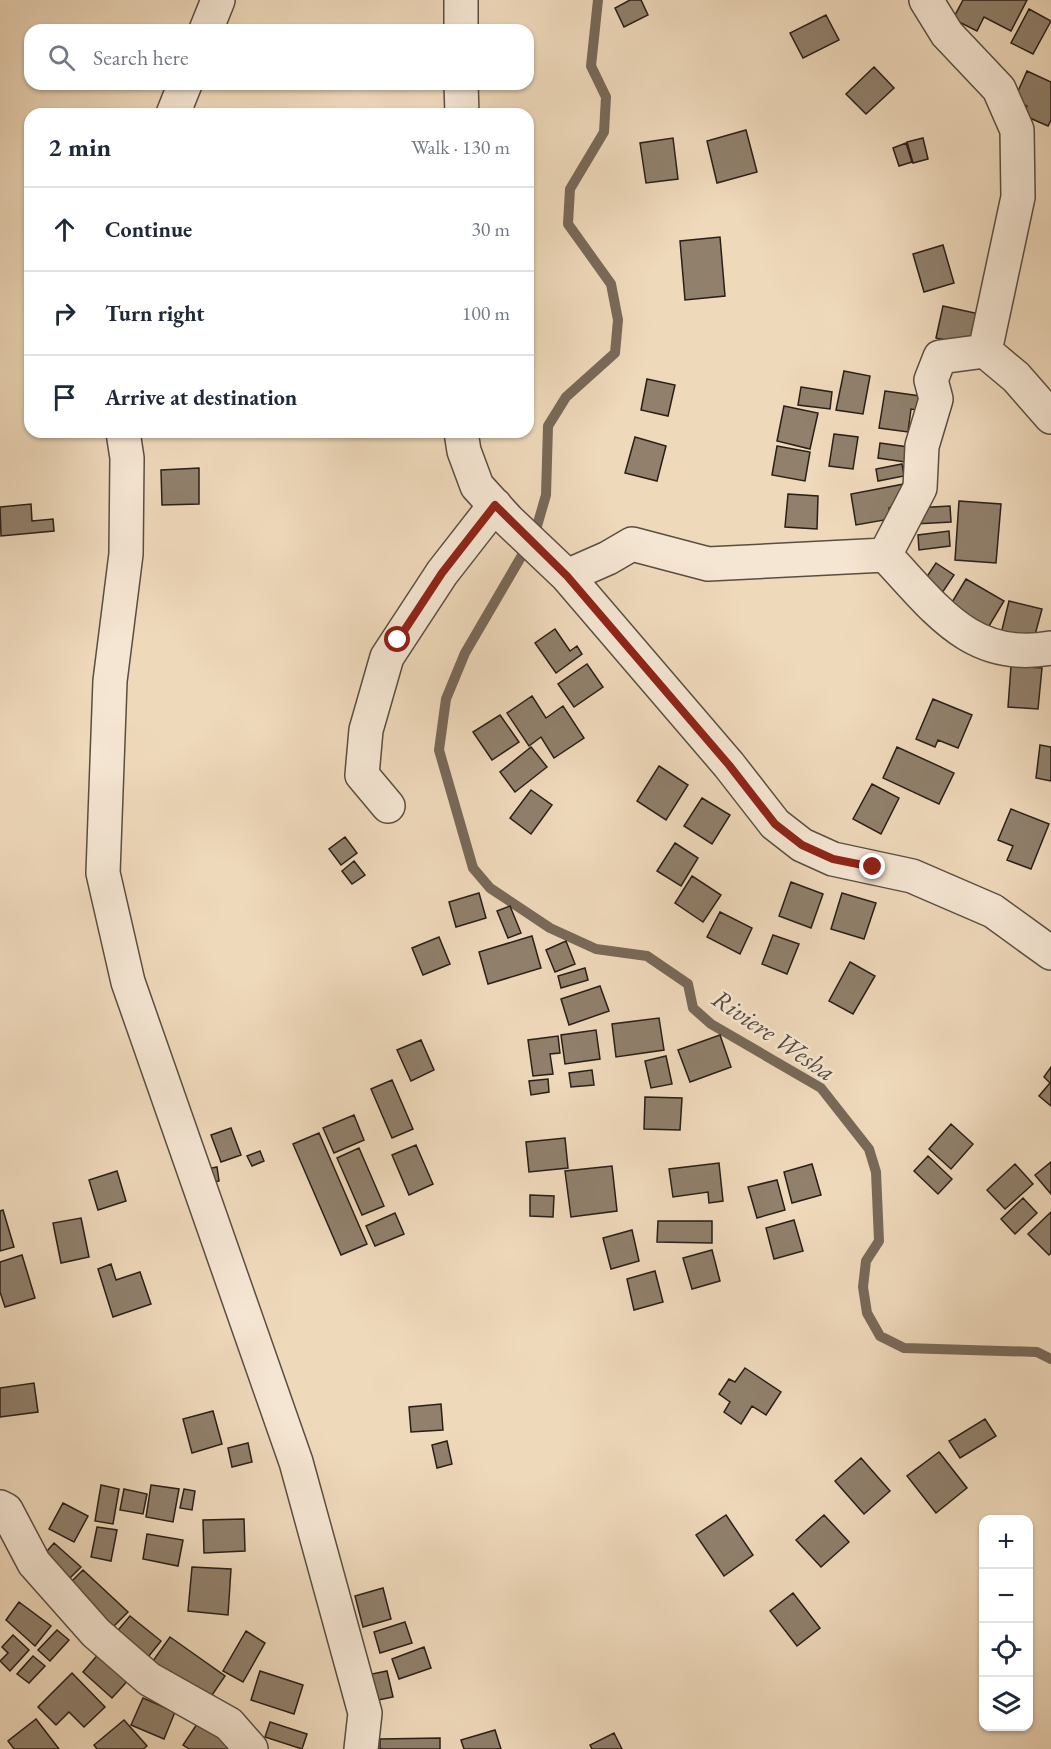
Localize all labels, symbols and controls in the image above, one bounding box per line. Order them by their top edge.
search box [24,24,534,90]
icon: search [45,41,78,74]
text: Search here [93,43,188,72]
text: 2 min [48,130,111,164]
text: Walk · 130 m [411,134,510,160]
icon: ahead [48,213,81,246]
text: Continue [105,215,192,244]
text: 30 m [471,216,510,242]
icon: right [48,297,81,330]
text: Turn right [105,299,204,328]
text: 100 m [462,300,510,326]
icon: arrive [48,381,81,414]
text: Arrive at destination [105,383,297,412]
route start [384,626,410,652]
route end [859,853,885,879]
water label: Riviere Wesha [706,981,842,1089]
map controls [979,1515,1033,1731]
button: + [979,1515,1033,1569]
button: − [979,1569,1033,1623]
button: locate [979,1623,1033,1677]
button: layers [979,1677,1033,1731]

